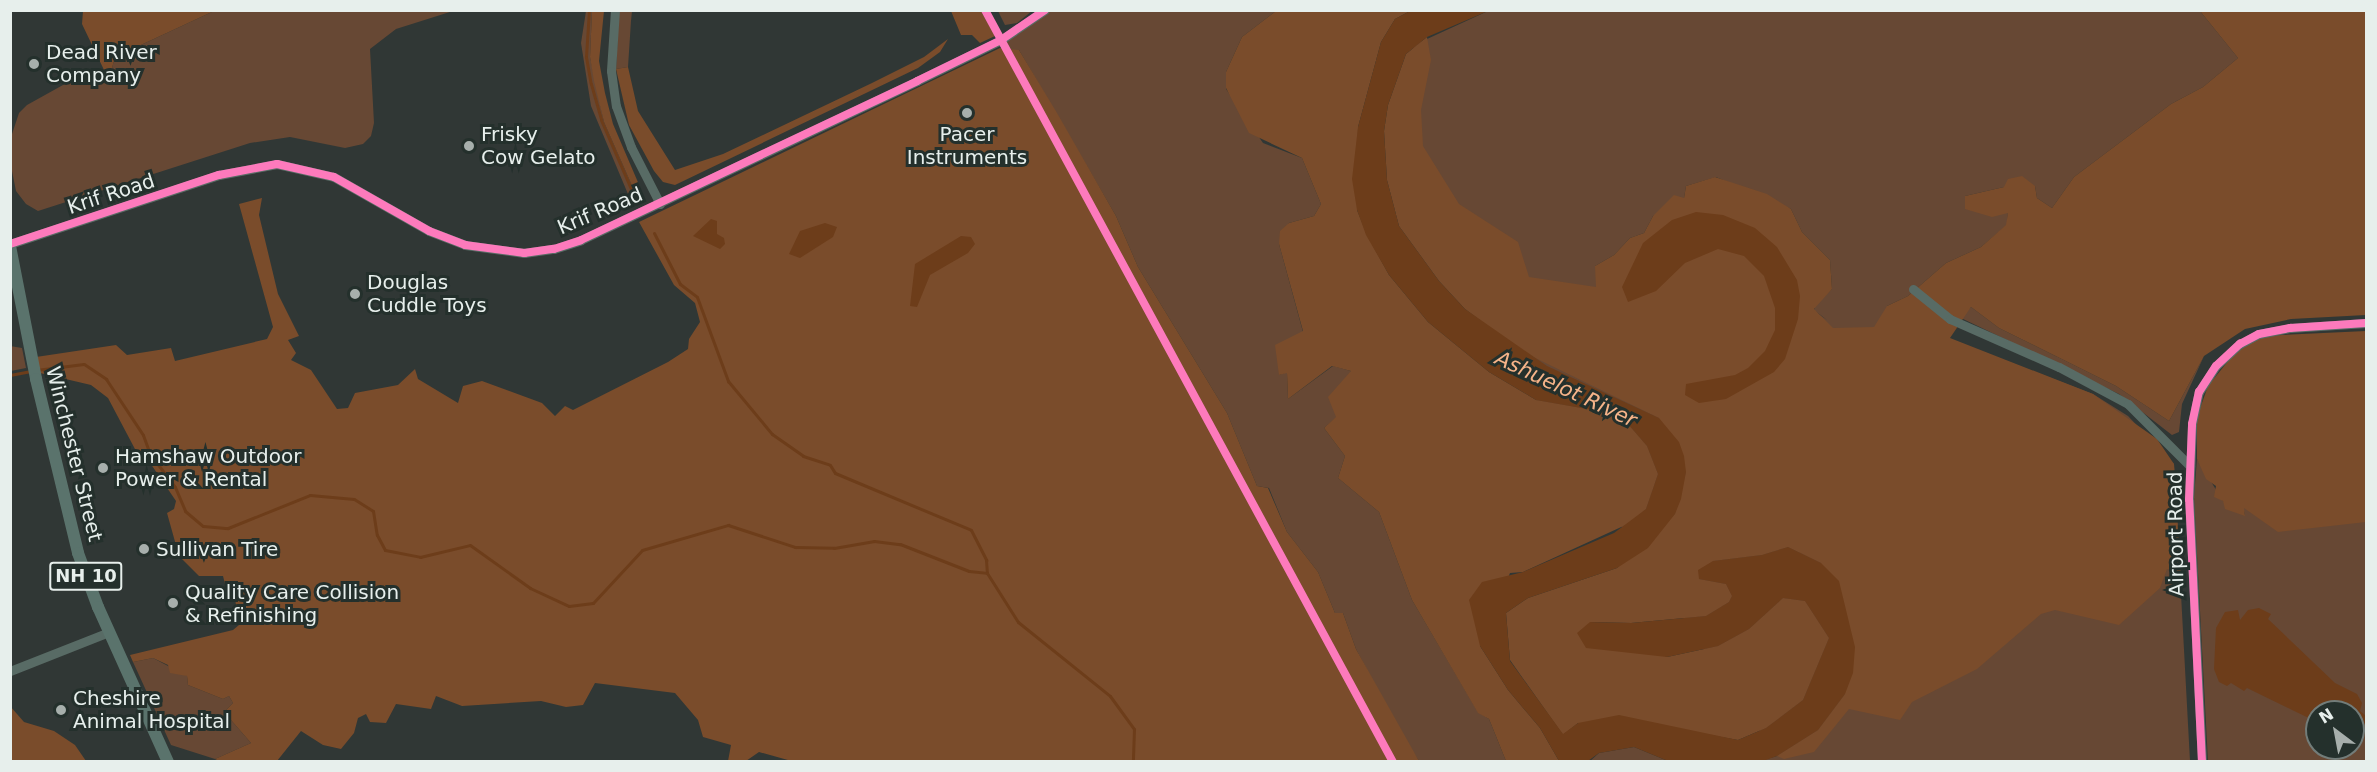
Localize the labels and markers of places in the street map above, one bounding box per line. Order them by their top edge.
place label: Dead River Company [46,40,157,87]
marker: Dead River Company [27,57,41,71]
marker: Pacer Instruments [960,106,974,120]
place label: Frisky Cow Gelato [481,122,596,169]
place label: Pacer Instruments [907,122,1027,169]
marker: Frisky Cow Gelato [462,139,476,153]
place label: Douglas Cuddle Toys [367,270,487,317]
marker: Douglas Cuddle Toys [348,287,362,301]
place label: Hamshaw Outdoor Power & Rental [115,444,301,491]
marker: Hamshaw Outdoor Power & Rental [96,461,110,475]
place label: Sullivan Tire [156,537,278,561]
marker: Sullivan Tire [137,542,151,556]
place label: Quality Care Collision & Refinishing [185,580,399,627]
marker: Quality Care Collision & Refinishing [166,596,180,610]
place label: Cheshire Animal Hospital [73,686,230,733]
marker: Cheshire Animal Hospital [54,703,68,717]

